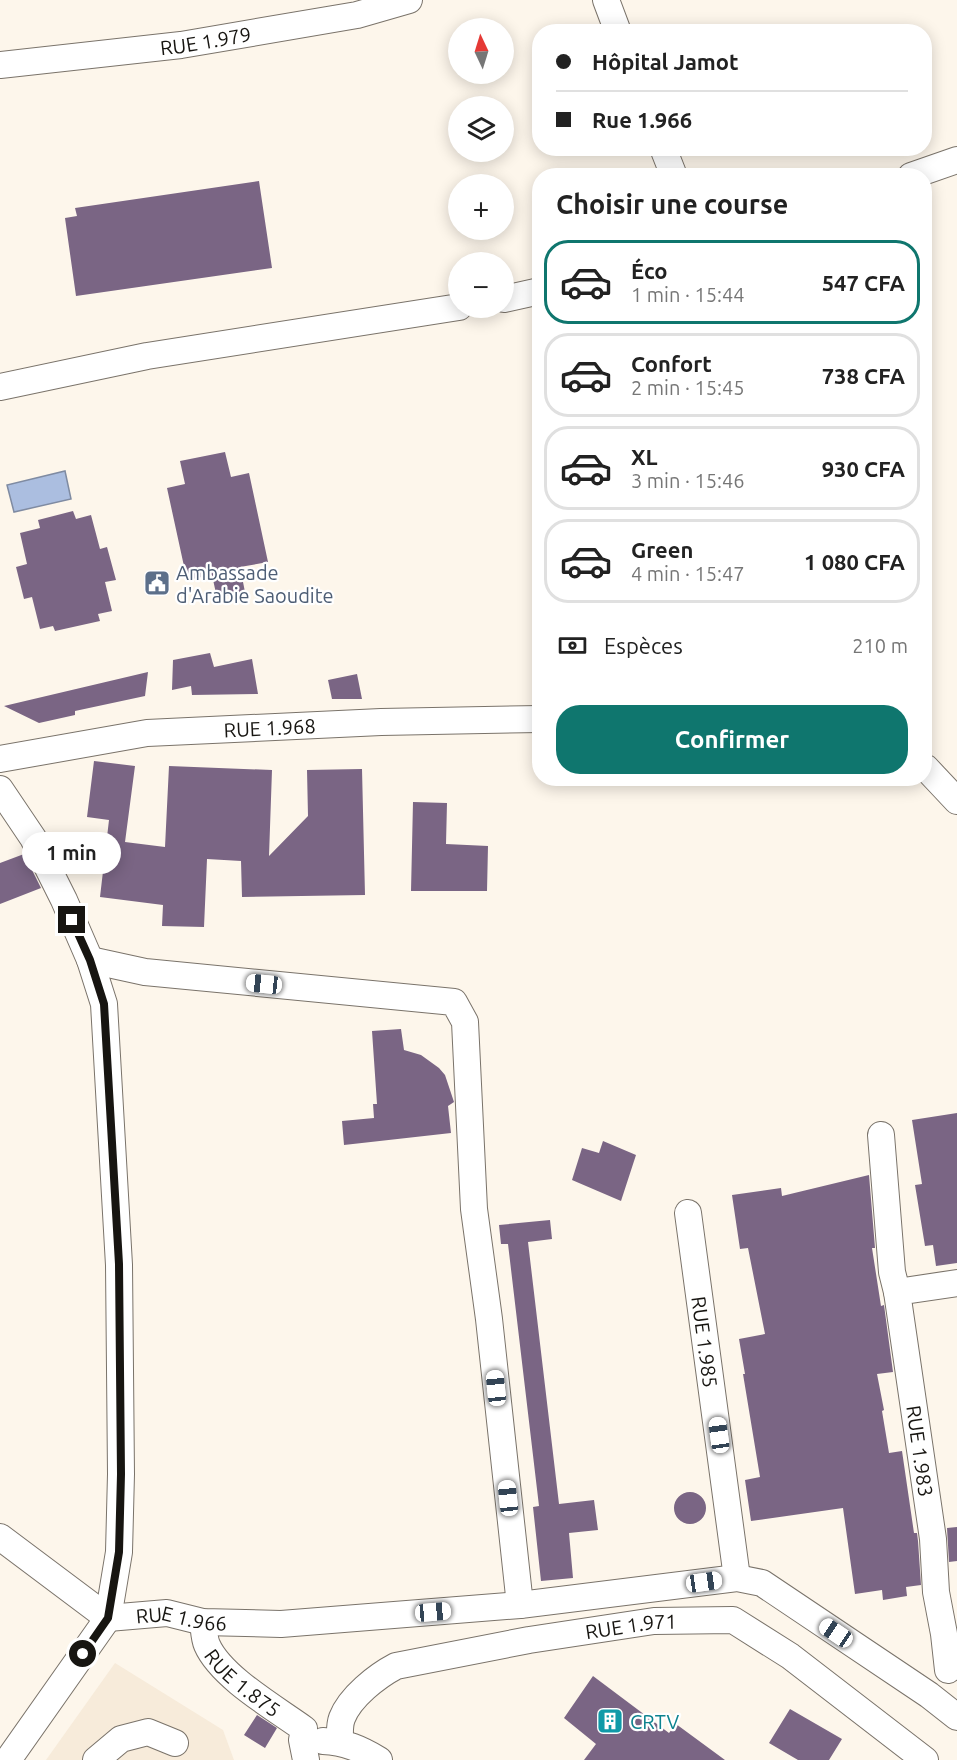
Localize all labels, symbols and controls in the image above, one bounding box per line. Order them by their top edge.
north arrow [448,18,514,84]
map controls [448,18,514,318]
street label: RUE 1.979 [159,22,253,59]
text: Hôpital Jamot [592,49,739,74]
button: layers [448,96,514,162]
text: Rue 1.966 [592,107,692,132]
button: + [448,174,514,240]
text: Choisir une course [556,189,788,219]
button: − [448,252,514,318]
icon: car [559,255,613,309]
text: Éco [631,258,668,283]
text: 547 CFA [822,270,905,295]
text: 1 min · 15:44 [631,283,745,306]
icon: car [559,348,613,402]
text: Confort [631,351,712,376]
text: 738 CFA [822,363,905,388]
text: 2 min · 15:45 [631,376,745,399]
icon: car [559,441,613,495]
text: XL [631,444,658,469]
text: 930 CFA [822,456,905,481]
text: 3 min · 15:46 [631,469,745,492]
icon: car [559,534,613,588]
text: Green [631,537,693,562]
text: 1 080 CFA [804,549,905,574]
place label: Ambassade d'Arabie Saoudite [176,561,334,607]
text: 4 min · 15:47 [631,562,745,585]
public building icon: Ambassade d'Arabie Saoudite [142,568,172,598]
icon: cash [556,629,589,662]
text: Espèces [604,633,683,658]
text: 210 m [852,634,908,657]
button: Confirmer [556,705,908,774]
street label: RUE 1.968 [223,714,316,741]
callout: 1 min [22,833,122,875]
text: 1 min [46,841,97,864]
route end [58,906,85,933]
car [245,973,283,995]
street label: RUE 1.985 [688,1295,723,1389]
car [485,1369,507,1407]
street label: RUE 1.983 [902,1404,938,1498]
car [708,1416,730,1454]
car [497,1479,519,1517]
car [685,1571,723,1593]
street label: RUE 1.966 [135,1601,227,1634]
car [414,1601,452,1623]
street label: RUE 1.971 [584,1609,677,1643]
car [816,1615,856,1651]
route start [69,1640,96,1667]
street label: RUE 1.875 [200,1644,285,1721]
building icon: CRTV [595,1706,625,1736]
place label: CRTV [630,1710,679,1733]

